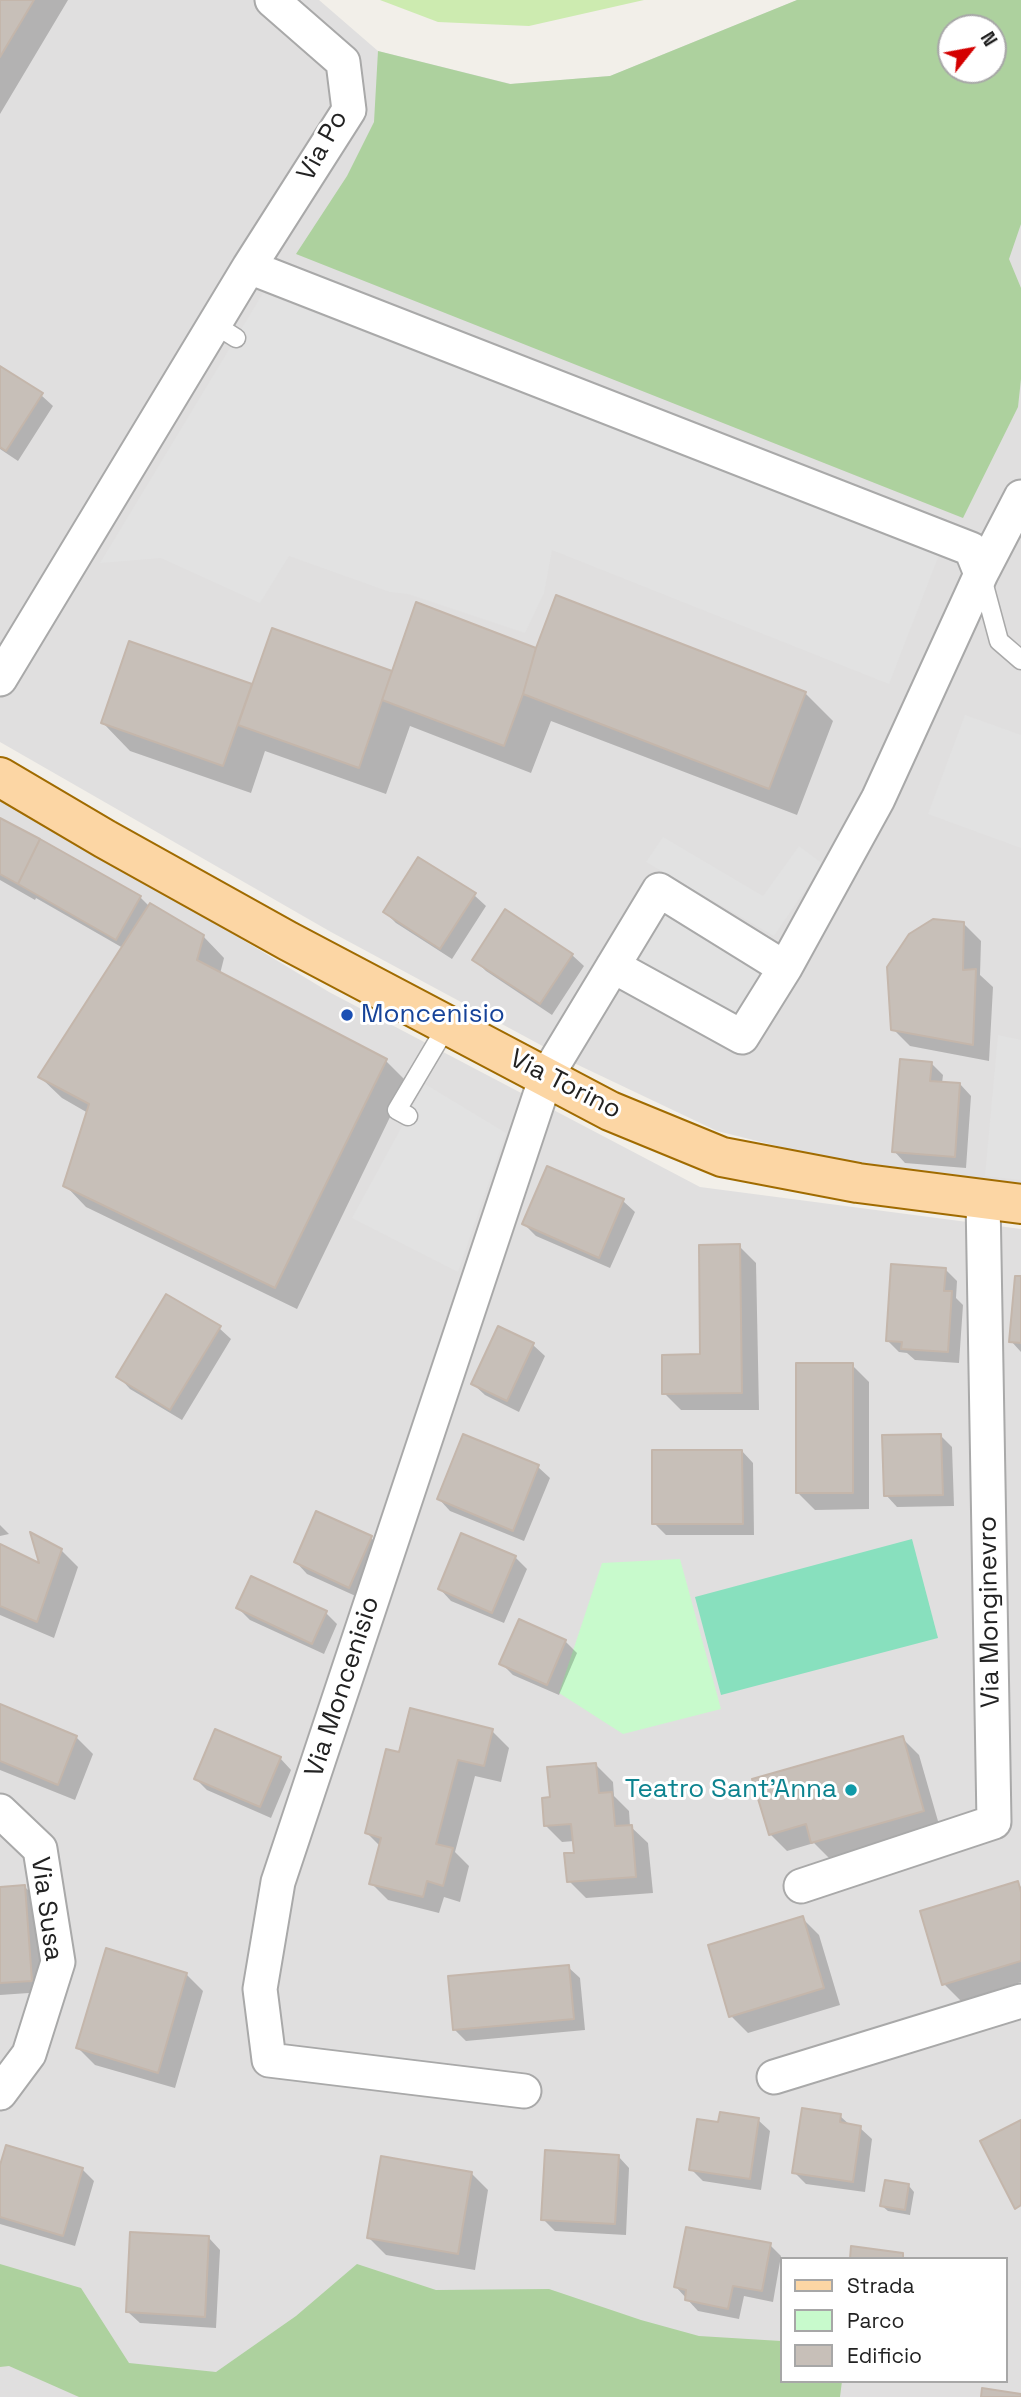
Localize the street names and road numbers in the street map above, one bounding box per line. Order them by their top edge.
street label: Via Po [291,105,355,187]
street label: Via Torino [504,1044,626,1126]
street label: Via Monginevro [973,1516,1007,1708]
street label: Via Moncenisio [299,1593,387,1781]
street label: Via Susa [23,1855,69,1963]

